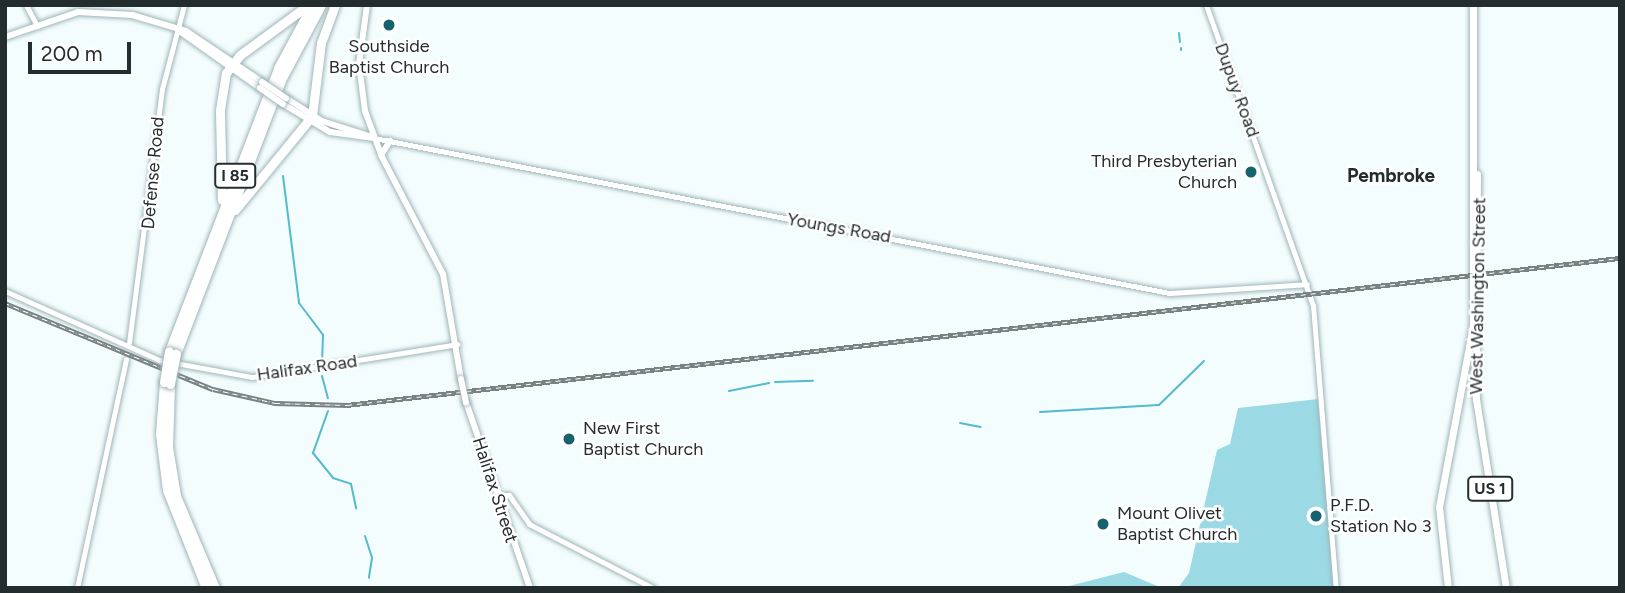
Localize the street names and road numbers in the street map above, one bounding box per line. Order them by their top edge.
street label: Dupuy Road [1210,40,1264,140]
street label: Defense Road [137,116,169,230]
road number: I 85 [214,164,256,188]
street label: West Washington Street [1465,197,1491,395]
street label: Youngs Road [785,208,893,248]
street label: Halifax Road [255,350,359,386]
street label: Halifax Street [468,434,522,546]
road number: US 1 [1466,476,1514,502]

